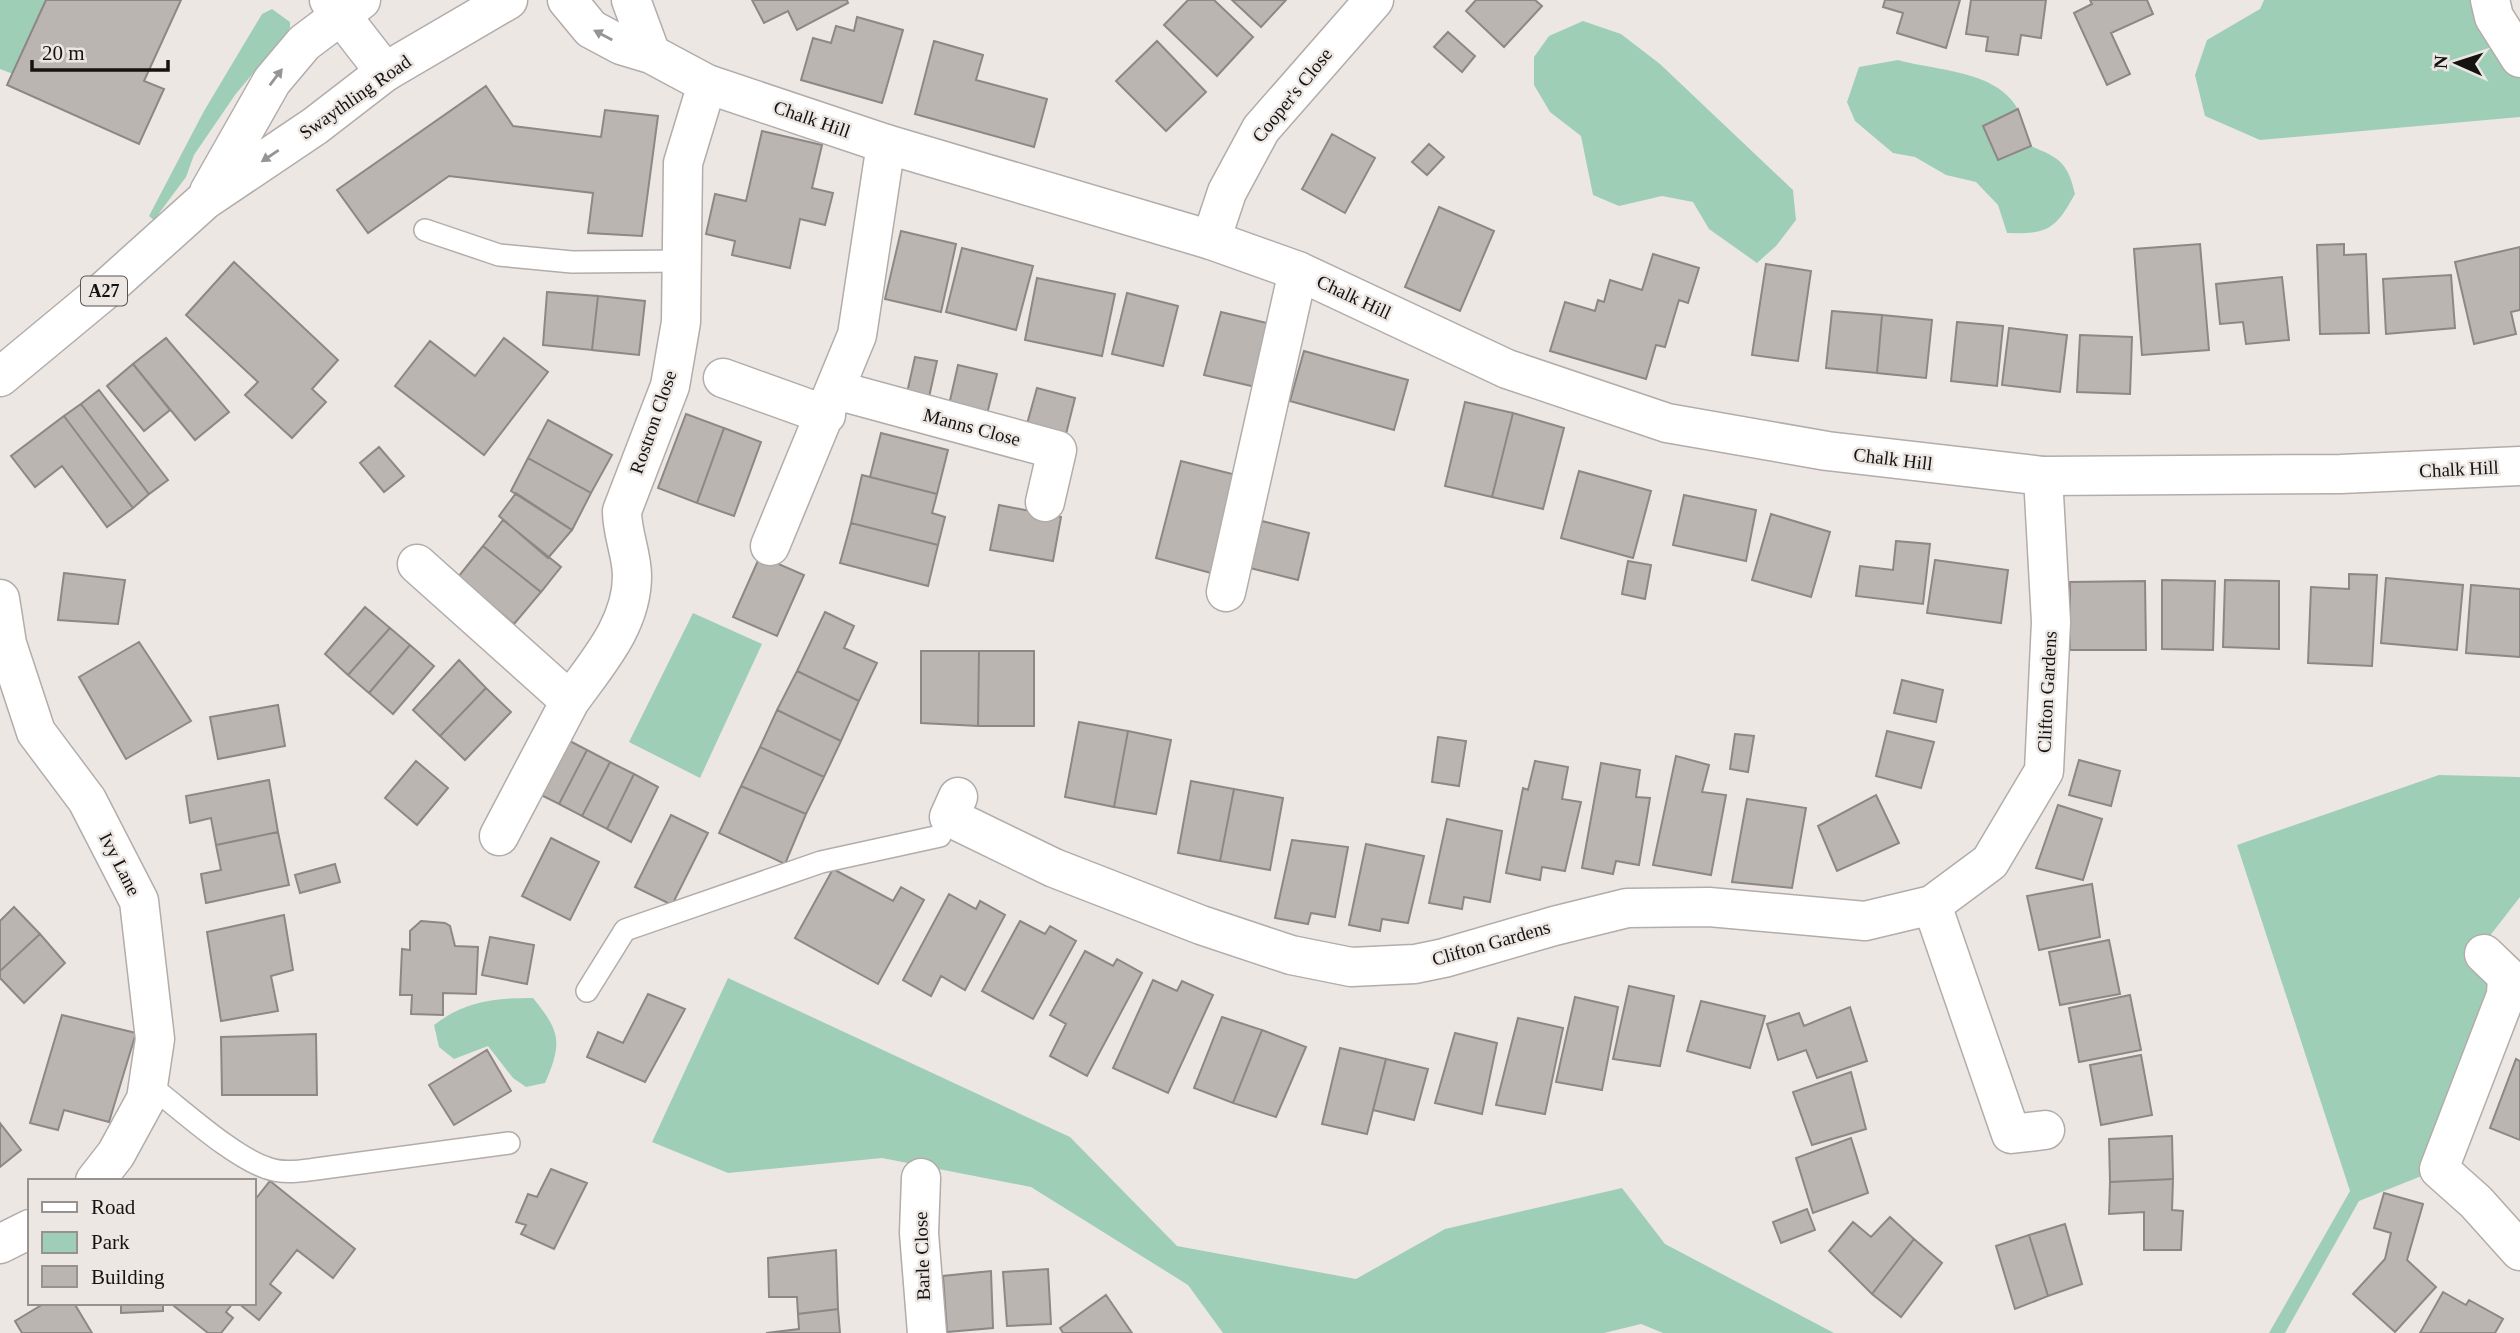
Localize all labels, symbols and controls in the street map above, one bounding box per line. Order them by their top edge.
scale bar [32,28,168,72]
north arrow [2422,28,2492,98]
one-way arrow [593,30,613,42]
text: 20 m [42,41,85,65]
street label: Cooper's Close [1248,44,1336,146]
street label: Swaythling Road [295,50,415,143]
text: N [2430,54,2451,70]
one-way arrow [269,68,283,86]
street label: Chalk Hill [771,96,853,142]
one-way arrow [261,149,279,163]
street label: Chalk Hill [1313,271,1395,323]
road number: A27 [81,276,127,306]
street label: Rostron Close [625,367,681,477]
street label: Manns Close [921,404,1023,450]
street label: Chalk Hill [1852,444,1934,474]
street label: Chalk Hill [2419,456,2499,482]
street label: Clifton Gardens [2033,631,2061,753]
street label: Ivy Lane [95,829,145,899]
street label: Clifton Gardens [1430,916,1552,970]
legend [28,1179,256,1305]
text: Road [91,1195,136,1219]
street label: Barle Close [910,1211,934,1301]
text: Park [91,1230,130,1254]
text: Building [91,1265,165,1289]

